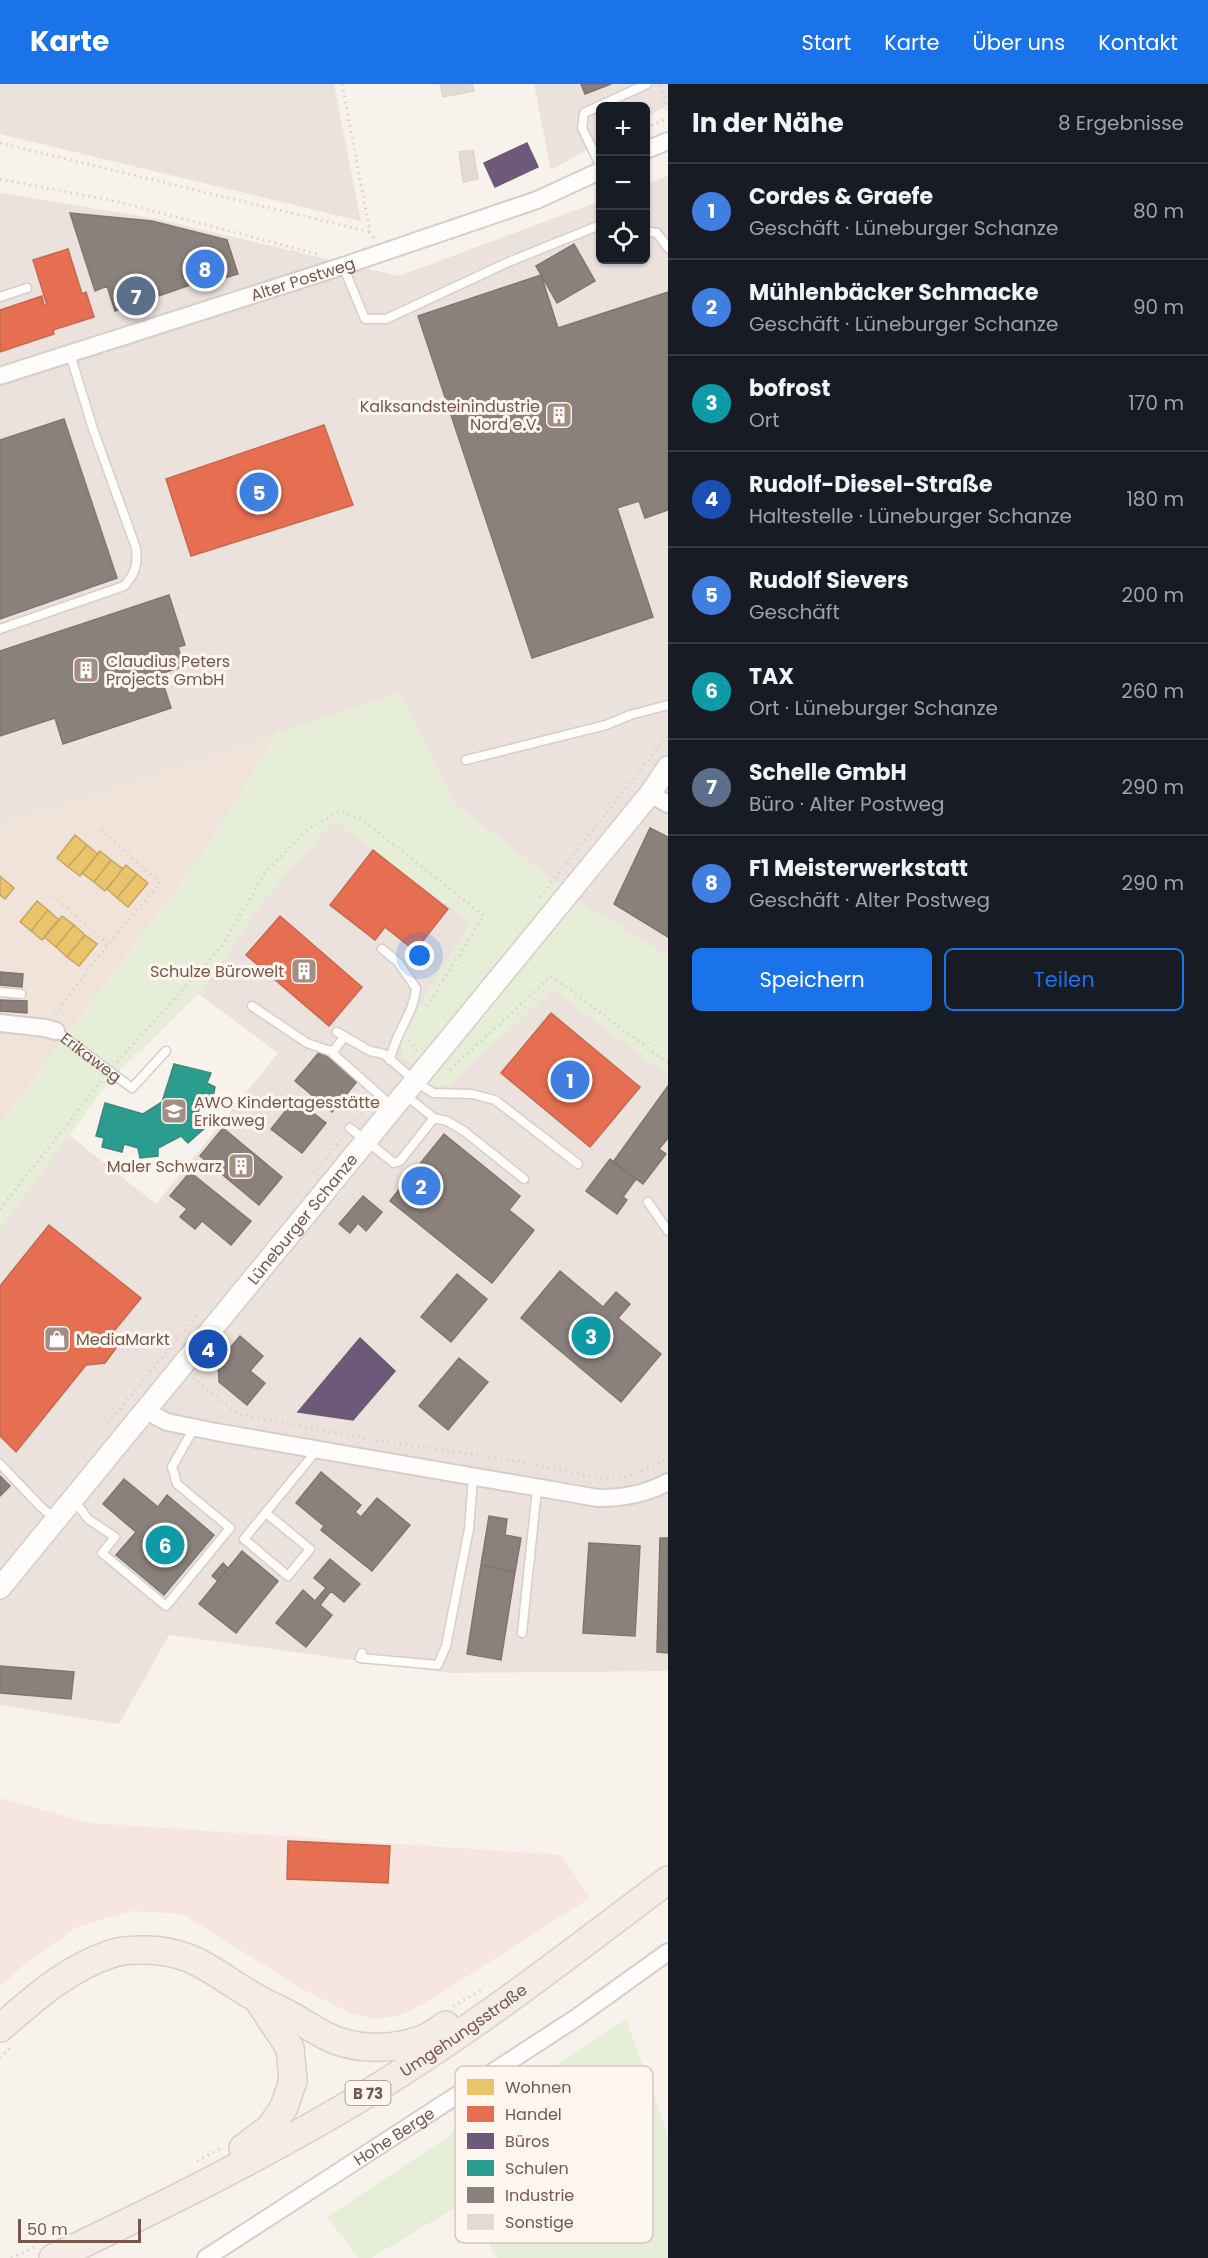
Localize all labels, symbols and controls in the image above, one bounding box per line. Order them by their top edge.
text: Karte [30,22,109,61]
text: Start [802,28,851,57]
text: Karte [884,28,940,57]
text: Über uns [973,28,1065,57]
text: Kontakt [1098,28,1178,57]
map controls [596,102,650,264]
button: + [596,102,650,156]
text: In der Nähe [692,105,844,141]
text: 8 Ergebnisse [1058,109,1184,137]
button: − [596,156,650,210]
text: Cordes & Graefe [749,181,933,212]
text: 1 [708,197,715,225]
text: 80 m [1133,197,1184,225]
button: locate [596,210,650,264]
text: Geschäft · Lüneburger Schanze [749,214,1058,242]
pin: 8 [186,246,224,291]
street label: Alter Postweg [248,251,358,306]
pin: 7 [116,274,156,318]
text: Mühlenbäcker Schmacke [749,277,1039,308]
text: 2 [706,293,717,321]
text: 90 m [1133,293,1184,321]
text: Geschäft · Lüneburger Schanze [749,310,1058,338]
text: bofrost [749,373,831,404]
text: 3 [705,389,718,417]
text: 170 m [1128,389,1184,417]
place label: Kalksandsteinindustrie Nord e.V. [360,395,540,436]
building icon: Kalksandsteinindustrie Nord e.V. [544,400,574,430]
text: Ort [749,406,779,434]
text: Rudolf-Diesel-Straße [749,469,993,500]
pin: 5 [240,470,278,514]
text: 4 [705,485,718,513]
text: 180 m [1126,485,1184,513]
text: Haltestelle · Lüneburger Schanze [749,502,1072,530]
text: Rudolf Sievers [749,565,909,596]
text: 5 [705,581,718,609]
text: 200 m [1121,581,1184,609]
text: Geschäft [749,598,840,626]
place label: Claudius Peters Projects GmbH [106,650,230,691]
building icon: Claudius Peters Projects GmbH [71,655,101,685]
text: TAX [749,661,794,692]
text: 6 [705,677,718,705]
text: 260 m [1121,677,1184,705]
text: Ort · Lüneburger Schanze [749,694,998,722]
text: Schelle GmbH [749,757,907,788]
text: 7 [706,773,717,801]
text: 290 m [1121,773,1184,801]
text: Büro · Alter Postweg [749,790,945,818]
text: F1 Meisterwerkstatt [749,853,968,884]
text: 8 [705,869,718,897]
text: 290 m [1121,869,1184,897]
text: Geschäft · Alter Postweg [749,886,990,914]
your location [405,941,434,970]
button: Speichern [692,948,932,1011]
button: Teilen [944,948,1184,1011]
building icon: Schulze Bürowelt [289,956,319,986]
place label: Schulze Bürowelt [150,960,284,983]
street label: Erikaweg [56,1027,127,1088]
pin: 1 [550,1058,590,1102]
place label: AWO Kindertagesstätte Erikaweg [194,1091,380,1132]
school or university icon: AWO Kindertagesstätte Erikaweg [159,1096,189,1126]
street label: Lüneburger Schanze [242,1148,363,1289]
building icon: Maler Schwarz [226,1151,256,1181]
place label: Maler Schwarz [107,1155,222,1178]
pin: 2 [402,1164,440,1208]
pin: 3 [572,1314,610,1358]
shop icon: MediaMarkt [42,1324,72,1354]
pin: 4 [188,1326,228,1372]
place label: MediaMarkt [76,1328,170,1351]
pin: 6 [146,1522,184,1568]
street label: Umgehungsstraße [395,1978,532,2082]
legend [455,2066,653,2243]
text: Wohnen [505,2076,572,2099]
road number: B 73 [346,2081,391,2105]
street label: Hohe Berge [349,2101,439,2171]
text: Handel [505,2103,562,2126]
text: Büros [505,2130,550,2153]
text: Schulen [505,2157,569,2180]
text: Industrie [505,2184,574,2207]
text: Sonstige [505,2211,574,2234]
scale bar [18,2216,141,2244]
text: 50 m [27,2218,68,2241]

